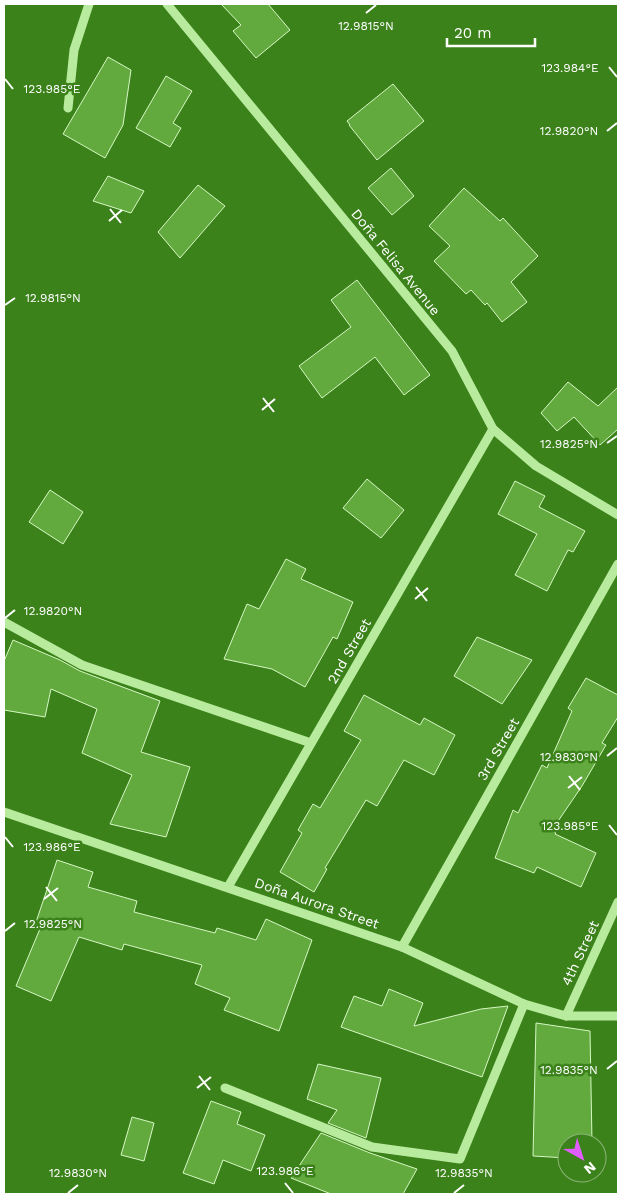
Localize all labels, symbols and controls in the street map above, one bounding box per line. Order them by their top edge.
scale bar [447,15,534,47]
text: 12.9815°N [338,19,394,33]
text: 20 m [454,24,492,42]
text: 123.984°E [541,61,599,75]
text: 123.985°E [24,82,81,96]
text: 12.9820°N [540,124,598,138]
street label: Doña Felisa Avenue [348,206,444,318]
text: 12.9815°N [25,291,81,305]
text: 12.9825°N [540,437,598,451]
text: 12.9820°N [24,604,82,618]
street label: 2nd Street [324,615,374,686]
street label: 3rd Street [474,715,522,783]
text: 12.9830°N [540,750,598,764]
text: 123.985°E [542,819,599,833]
text: 123.986°E [23,840,81,854]
street label: Doña Aurora Street [253,874,381,932]
text: 12.9825°N [24,917,82,931]
street label: 4th Street [558,918,602,988]
text: 12.9835°N [540,1063,598,1077]
north arrow [557,1133,607,1183]
text: N [581,1159,599,1178]
text: 123.986°E [256,1164,314,1178]
text: 12.9830°N [49,1166,107,1180]
text: 12.9835°N [435,1166,493,1180]

